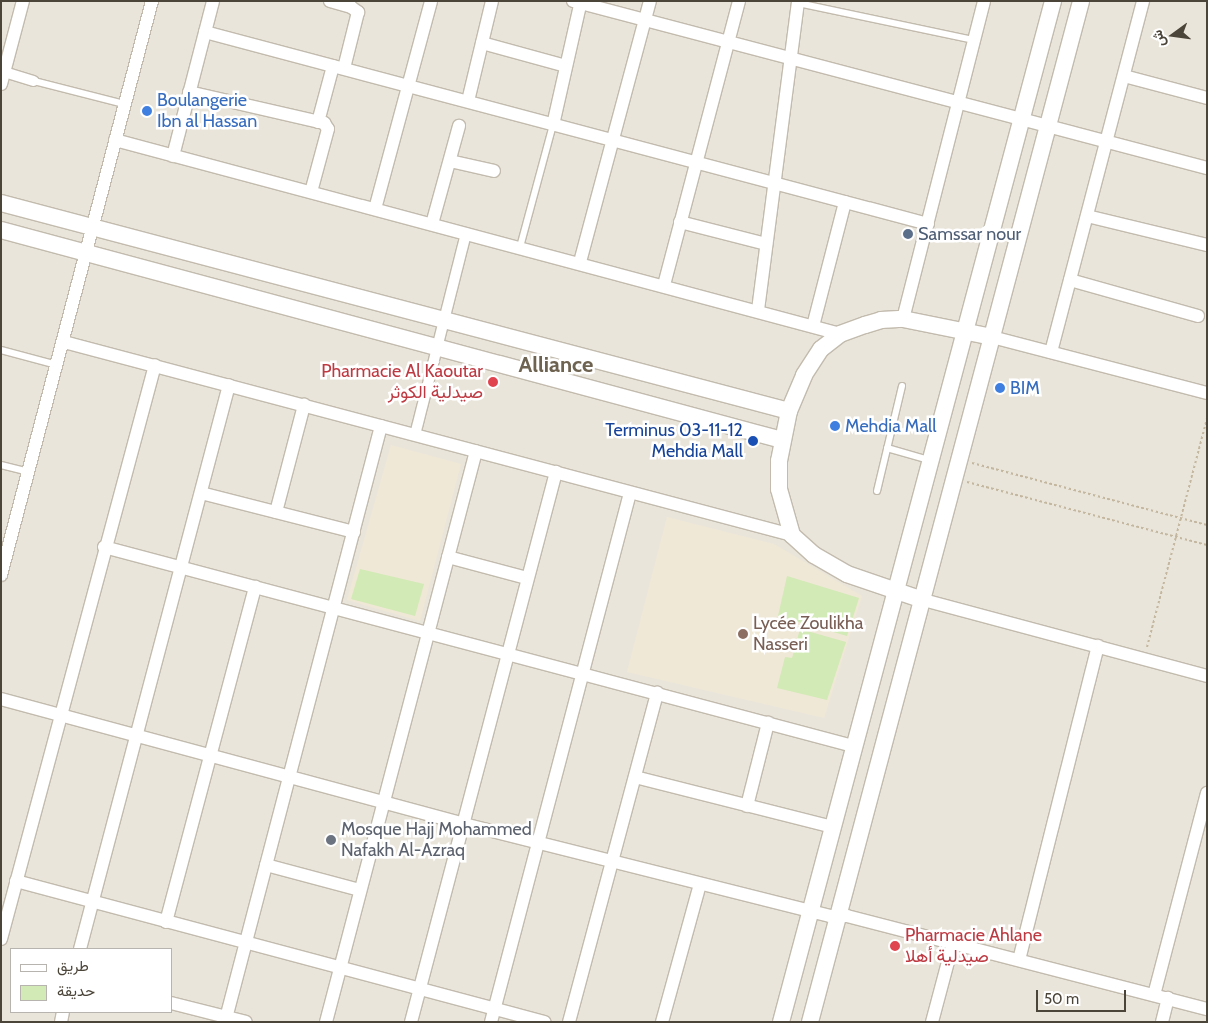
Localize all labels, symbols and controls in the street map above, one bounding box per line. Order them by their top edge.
north arrow [1148,10,1198,60]
text: ش [1148,28,1169,49]
place label: Boulangerie Ibn al Hassan [157,90,257,132]
marker: Boulangerie Ibn al Hassan [141,105,153,117]
place label: Samssar nour [918,223,1021,245]
marker: Samssar nour [902,228,914,240]
district label: Alliance [519,352,593,378]
place label: Pharmacie Al Kaoutar صيدلية الكوثر [321,361,483,404]
marker: Pharmacie Al Kaoutar صيدلية الكوثر [487,376,499,388]
place label: BIM [1010,377,1040,399]
marker: BIM [994,382,1006,394]
place label: Mehdia Mall [845,415,937,437]
place label: Terminus 03-11-12 Mehdia Mall [605,420,743,462]
marker: Mehdia Mall [829,420,841,432]
marker: Terminus 03-11-12 Mehdia Mall [747,435,759,447]
place label: Lycée Zoulikha Nasseri [753,613,863,656]
marker: Lycée Zoulikha Nasseri [737,628,749,640]
place label: Mosque Hajj Mohammed Nafakh Al-Azraq [341,819,532,862]
marker: Mosque Hajj Mohammed Nafakh Al-Azraq [325,834,337,846]
place label: Pharmacie Ahlane صيدلية أهلا [905,925,1042,968]
marker: Pharmacie Ahlane صيدلية أهلا [889,940,901,952]
legend [10,948,172,1013]
text: طريق [57,957,89,975]
scale bar [1038,980,1128,1012]
text: حديقة [57,982,95,1000]
text: 50 m [1044,990,1079,1008]

